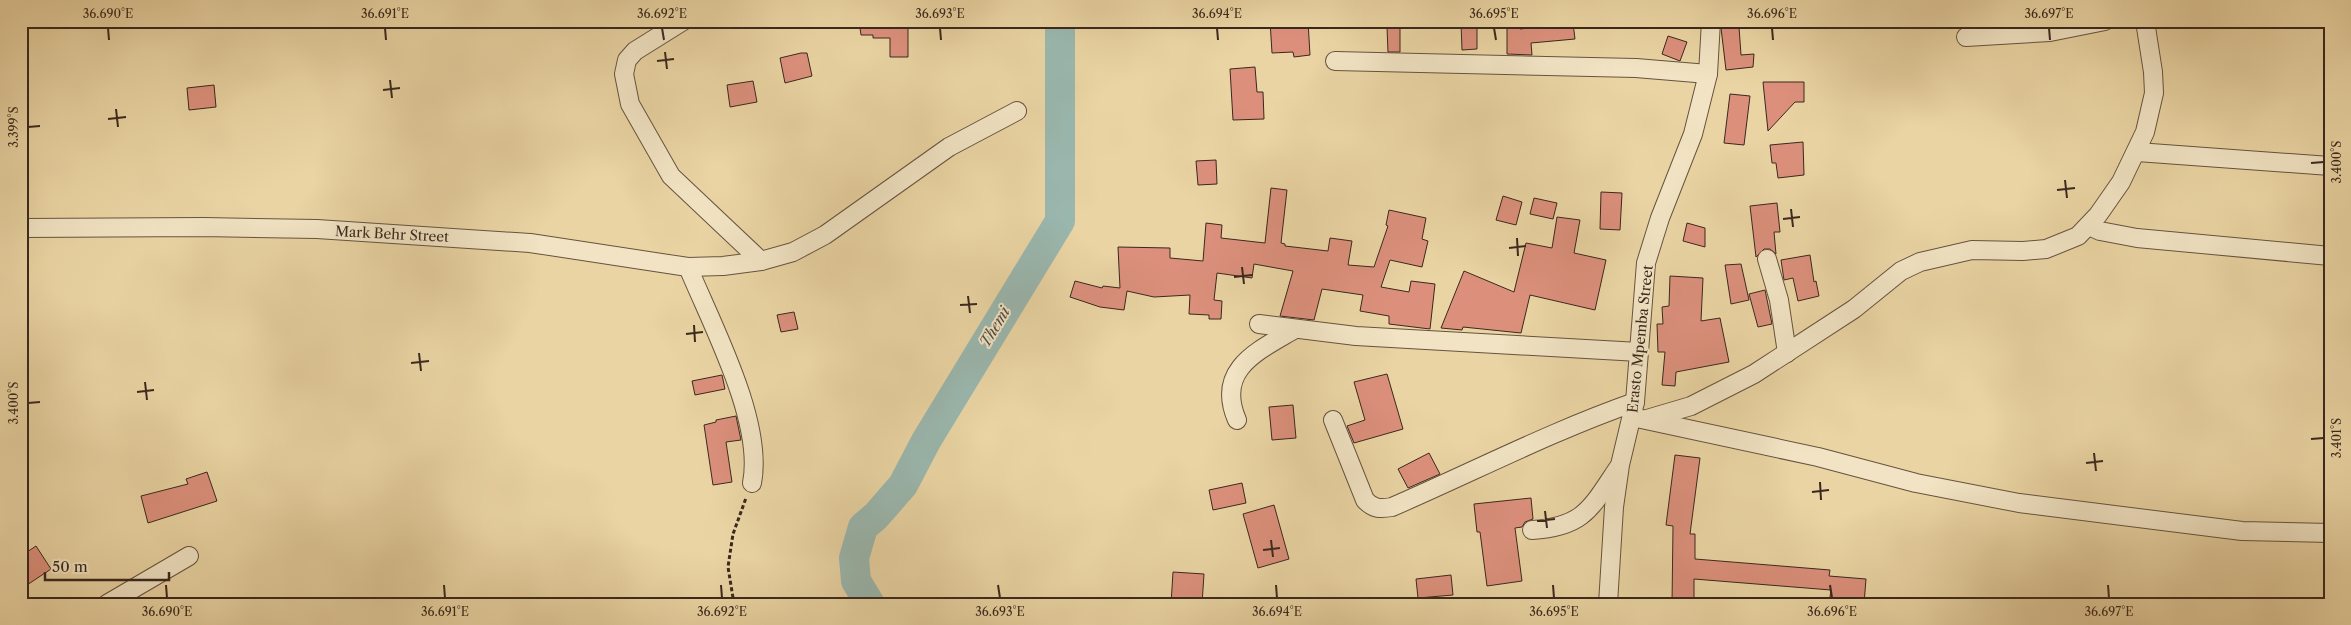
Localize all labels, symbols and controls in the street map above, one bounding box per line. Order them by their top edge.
text: 36.690°E [83,6,133,21]
text: 36.691°E [361,6,409,21]
text: 36.692°E [637,6,687,21]
text: 36.693°E [915,6,965,21]
text: 36.694°E [1192,6,1242,21]
text: 36.695°E [1469,6,1519,21]
text: 36.696°E [1747,6,1797,21]
text: 36.697°E [2024,6,2074,21]
text: 3.399°S [6,106,21,148]
text: 3.400°S [2329,140,2344,184]
street label: Mark Behr Street [334,222,450,246]
street label: Erasto Mpemba Street [1623,264,1657,414]
water label: Themi [975,302,1015,350]
text: 3.400°S [6,381,21,425]
text: 3.401°S [2329,418,2344,458]
scale bar [45,550,169,582]
text: 50 m [52,557,88,576]
text: 36.690°E [142,604,192,619]
text: 36.691°E [421,604,469,619]
text: 36.692°E [697,604,747,619]
text: 36.693°E [975,604,1025,619]
text: 36.694°E [1252,604,1302,619]
text: 36.695°E [1529,604,1579,619]
text: 36.696°E [1807,604,1857,619]
text: 36.697°E [2084,604,2134,619]

